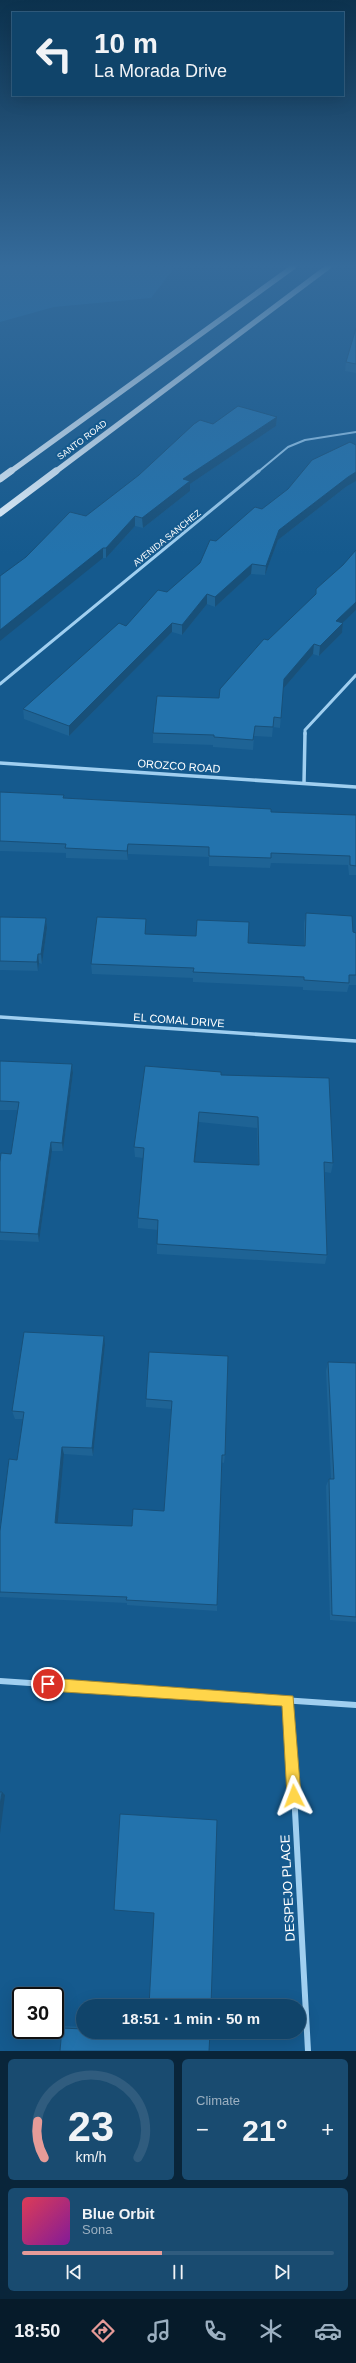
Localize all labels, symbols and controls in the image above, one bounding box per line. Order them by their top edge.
icon: left [28,28,80,80]
text: 10 m [94,28,158,59]
text: La Morada Drive [94,61,227,81]
street label: SANTO ROAD [55,418,109,462]
street label: AVENIDA SANCHEZ [131,507,203,568]
street label: OROZCO ROAD [137,757,221,775]
street label: EL COMAL DRIVE [133,1011,225,1029]
pin [31,1667,65,1701]
icon: arrive [37,1673,59,1695]
position arrow [273,1775,315,1817]
street label: DESPEJO PLACE [277,1834,298,1942]
speed limit sign: 30 [12,1987,64,2039]
text: 18:51 · 1 min · 50 m [122,2010,260,2027]
text: Climate [196,2093,240,2108]
text: 23 [68,2102,114,2149]
text: 21° [242,2114,288,2147]
text: − [196,2117,209,2142]
text: + [321,2117,334,2142]
text: km/h [76,2148,107,2164]
text: Blue Orbit [82,2205,155,2222]
text: Sona [82,2222,112,2237]
icon: previous [63,2261,85,2283]
icon: pause [167,2261,189,2283]
icon: next [271,2261,293,2283]
icon: directions [89,2317,117,2345]
icon: music [145,2317,173,2345]
icon: phone [201,2317,229,2345]
icon: climate [257,2317,285,2345]
icon: car [314,2317,342,2345]
text: 18:50 [14,2321,60,2341]

